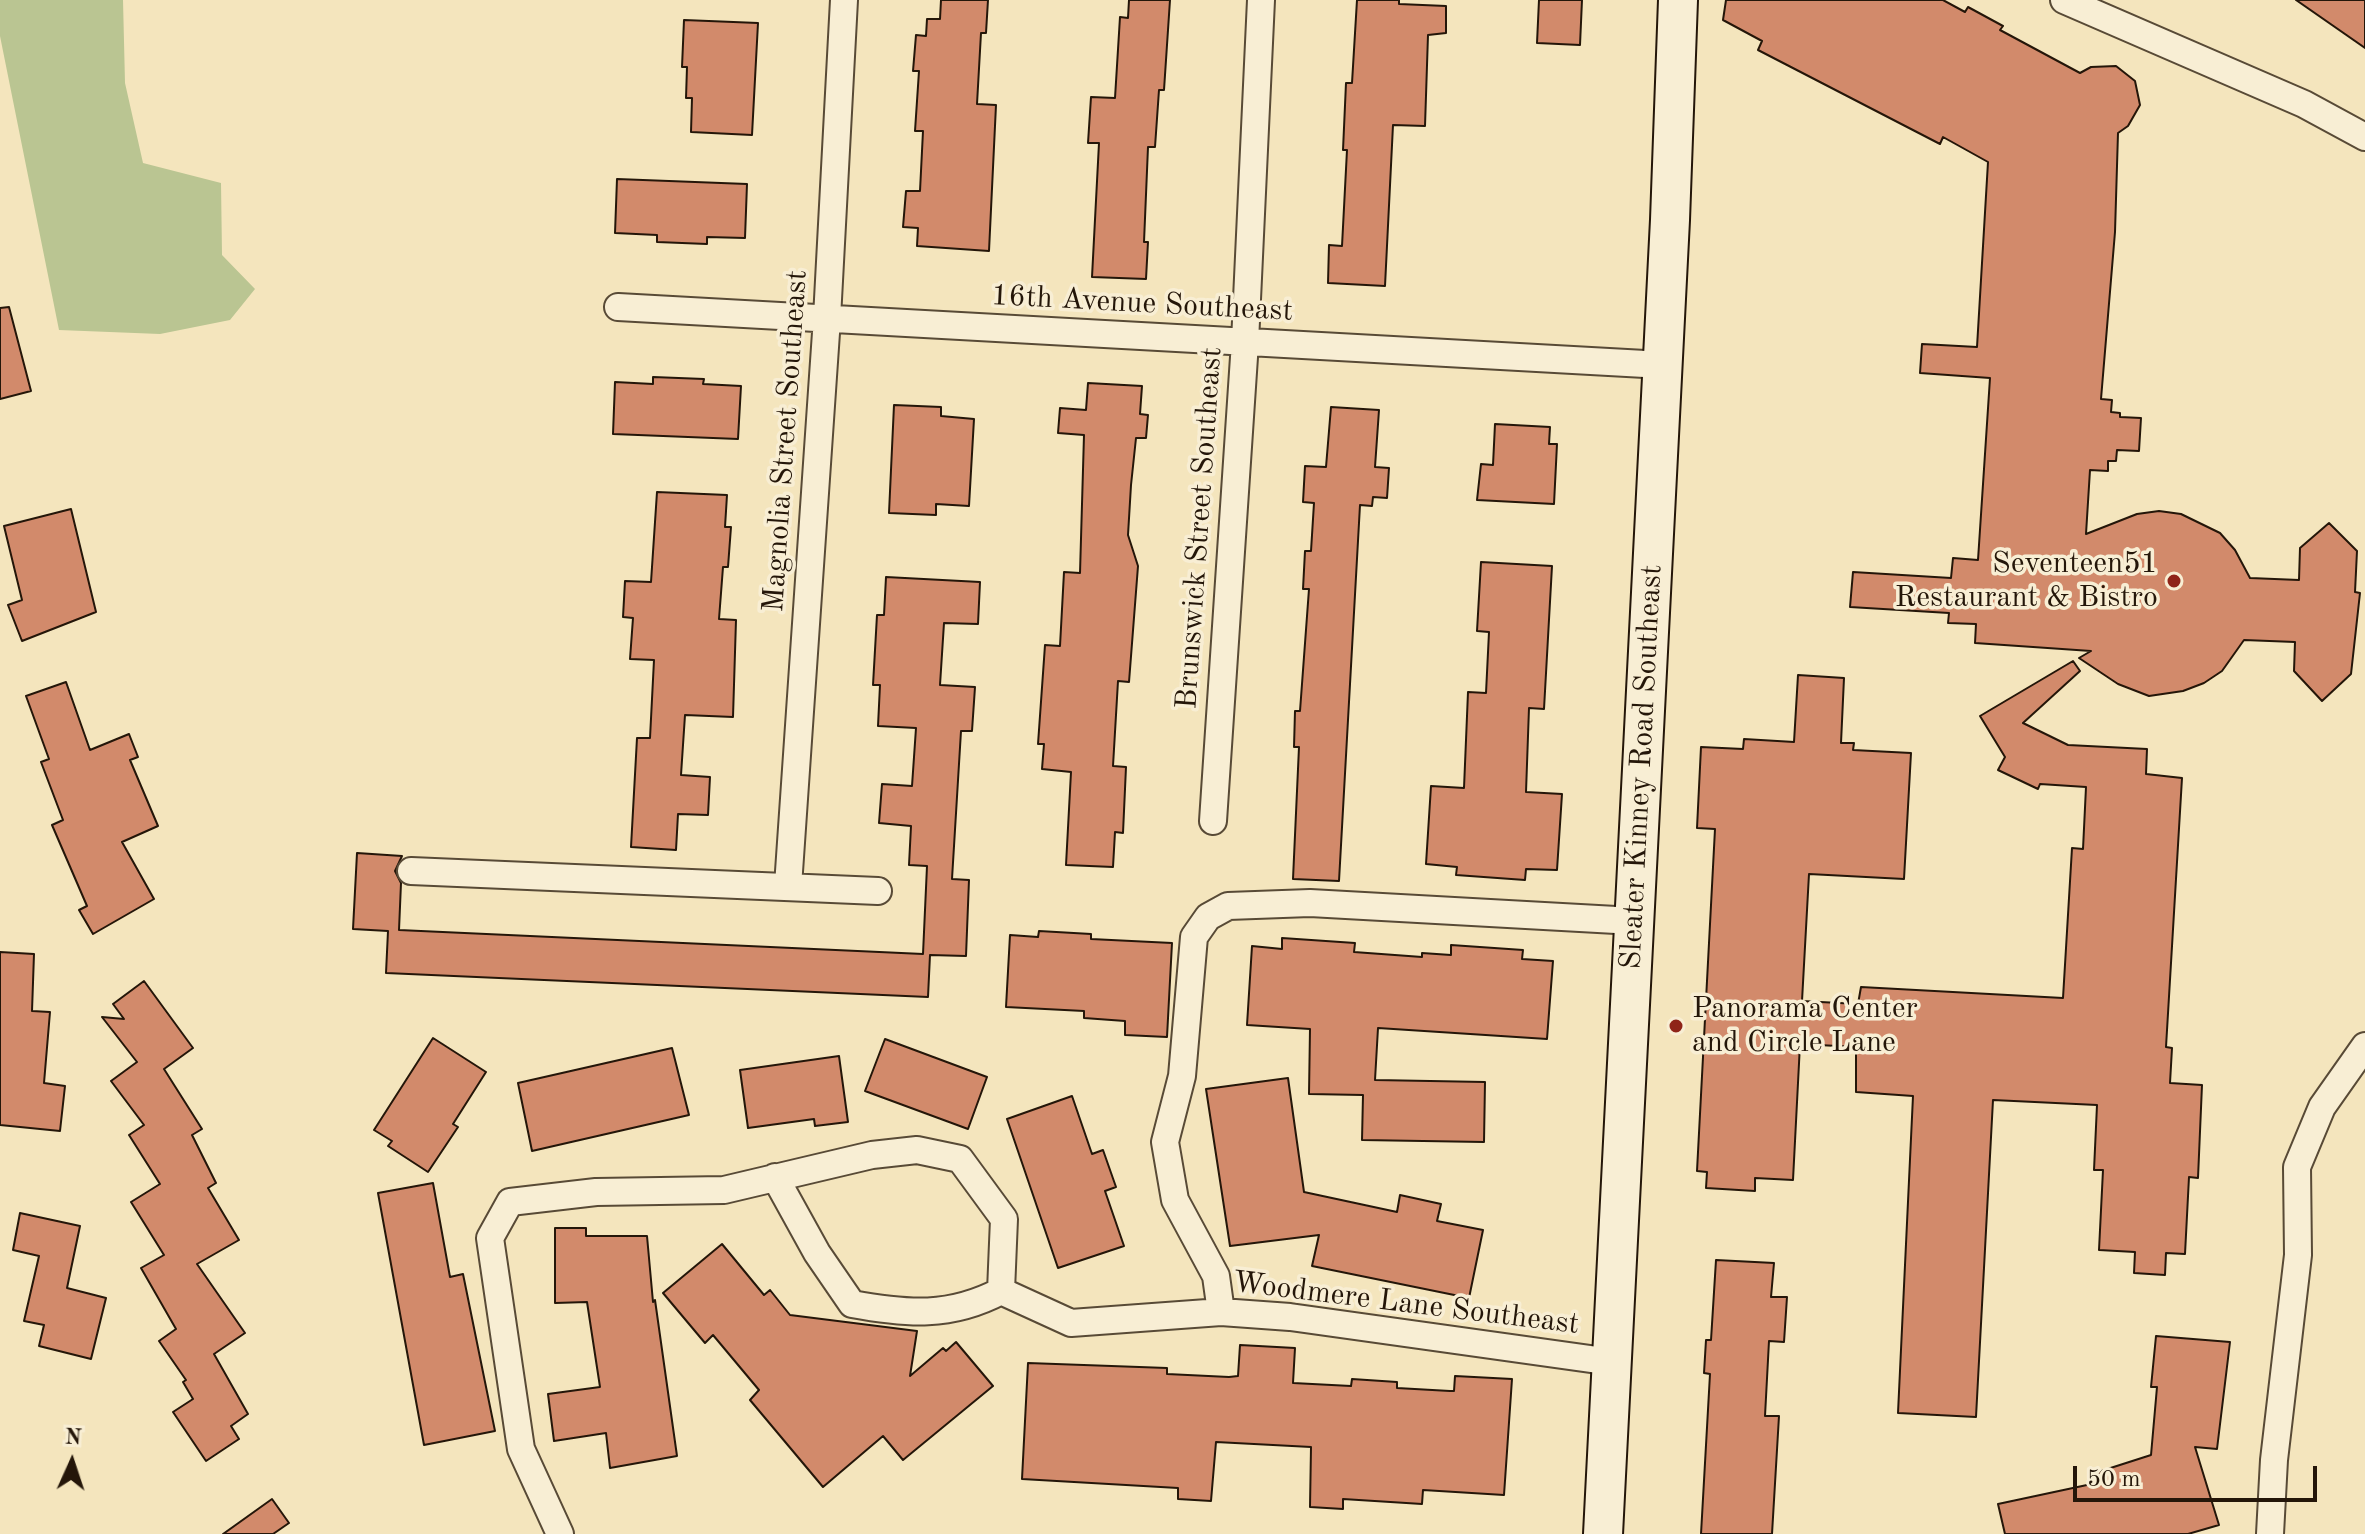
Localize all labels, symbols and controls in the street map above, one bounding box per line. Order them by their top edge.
street label: Magnolia Street Southeast [756,269,816,613]
street label: 16th Avenue Southeast [990,278,1294,330]
street label: Brunswick Street Southeast [1169,346,1231,710]
place label: Seventeen51 Restaurant & Bistro [1895,546,2158,616]
street label: Sleater Kinney Road Southeast [1613,564,1671,970]
marker: Seventeen51 Restaurant & Bistro [2165,572,2183,590]
place label: Panorama Center and Circle Lane [1692,991,1918,1062]
marker: Panorama Center and Circle Lane [1667,1017,1685,1035]
street label: Woodmere Lane Southeast [1231,1265,1581,1343]
north arrow [32,1422,112,1502]
text: N [64,1427,82,1449]
scale bar [2077,1450,2321,1500]
text: 50 m [2087,1468,2141,1492]

